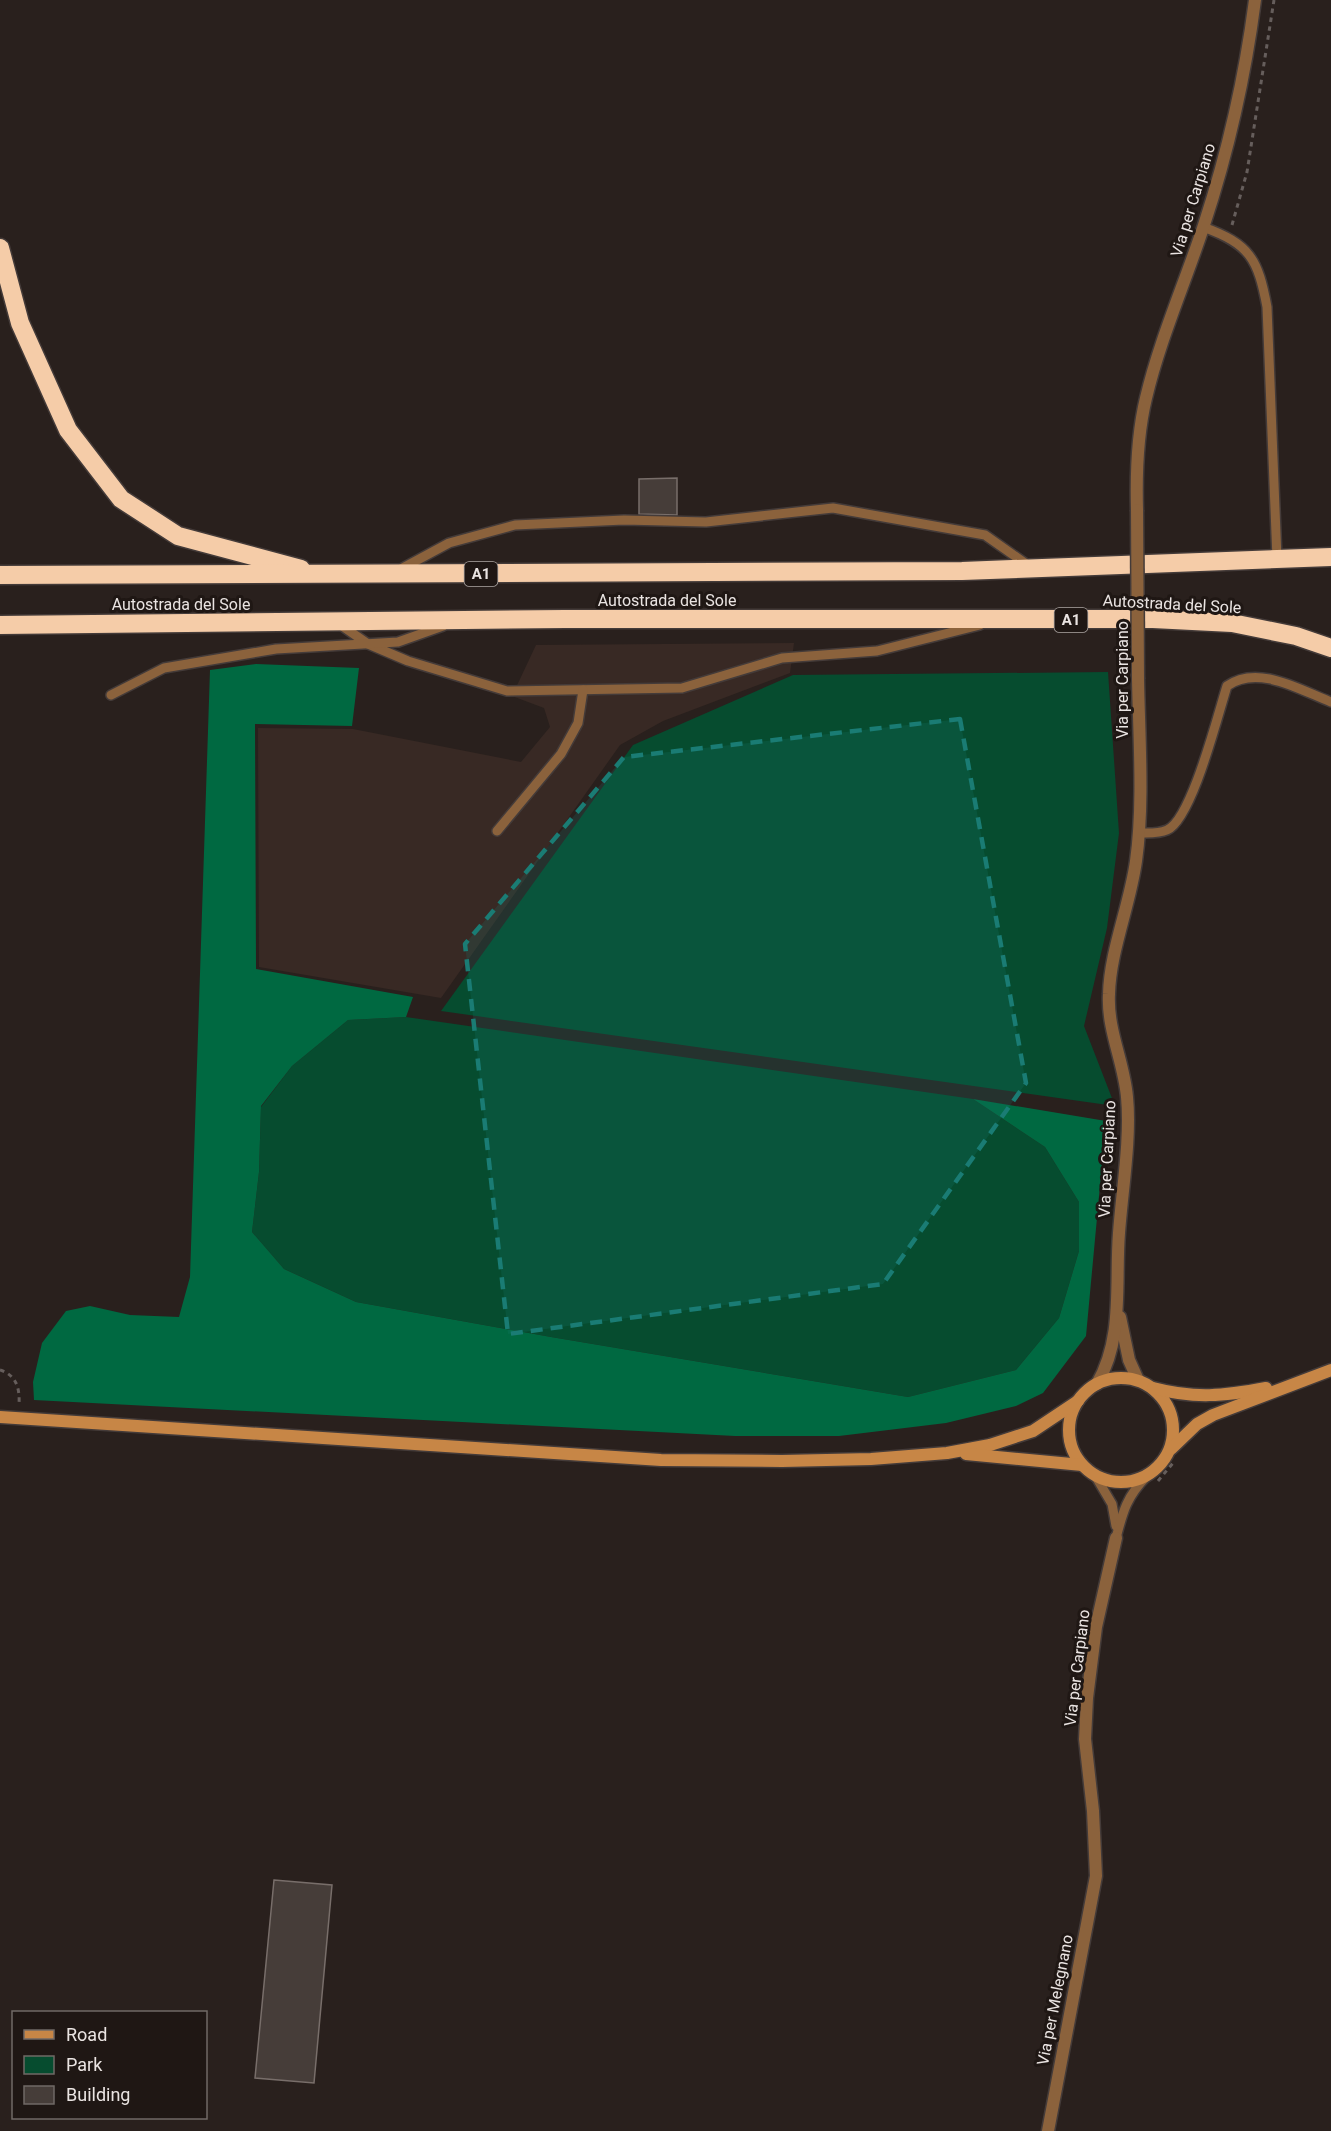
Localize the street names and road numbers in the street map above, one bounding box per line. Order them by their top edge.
street label: Via per Carpiano [1167,141,1219,259]
road number: A1 [464,562,498,586]
street label: Autostrada del Sole [598,591,736,610]
street label: Autostrada del Sole [1102,591,1242,617]
street label: Autostrada del Sole [112,595,250,614]
road number: A1 [1054,608,1088,632]
street label: Via per Carpiano [1113,621,1132,739]
street label: Via per Carpiano [1094,1100,1120,1218]
street label: Via per Carpiano [1060,1608,1094,1728]
street label: Via per Melegnano [1033,1933,1077,2067]

